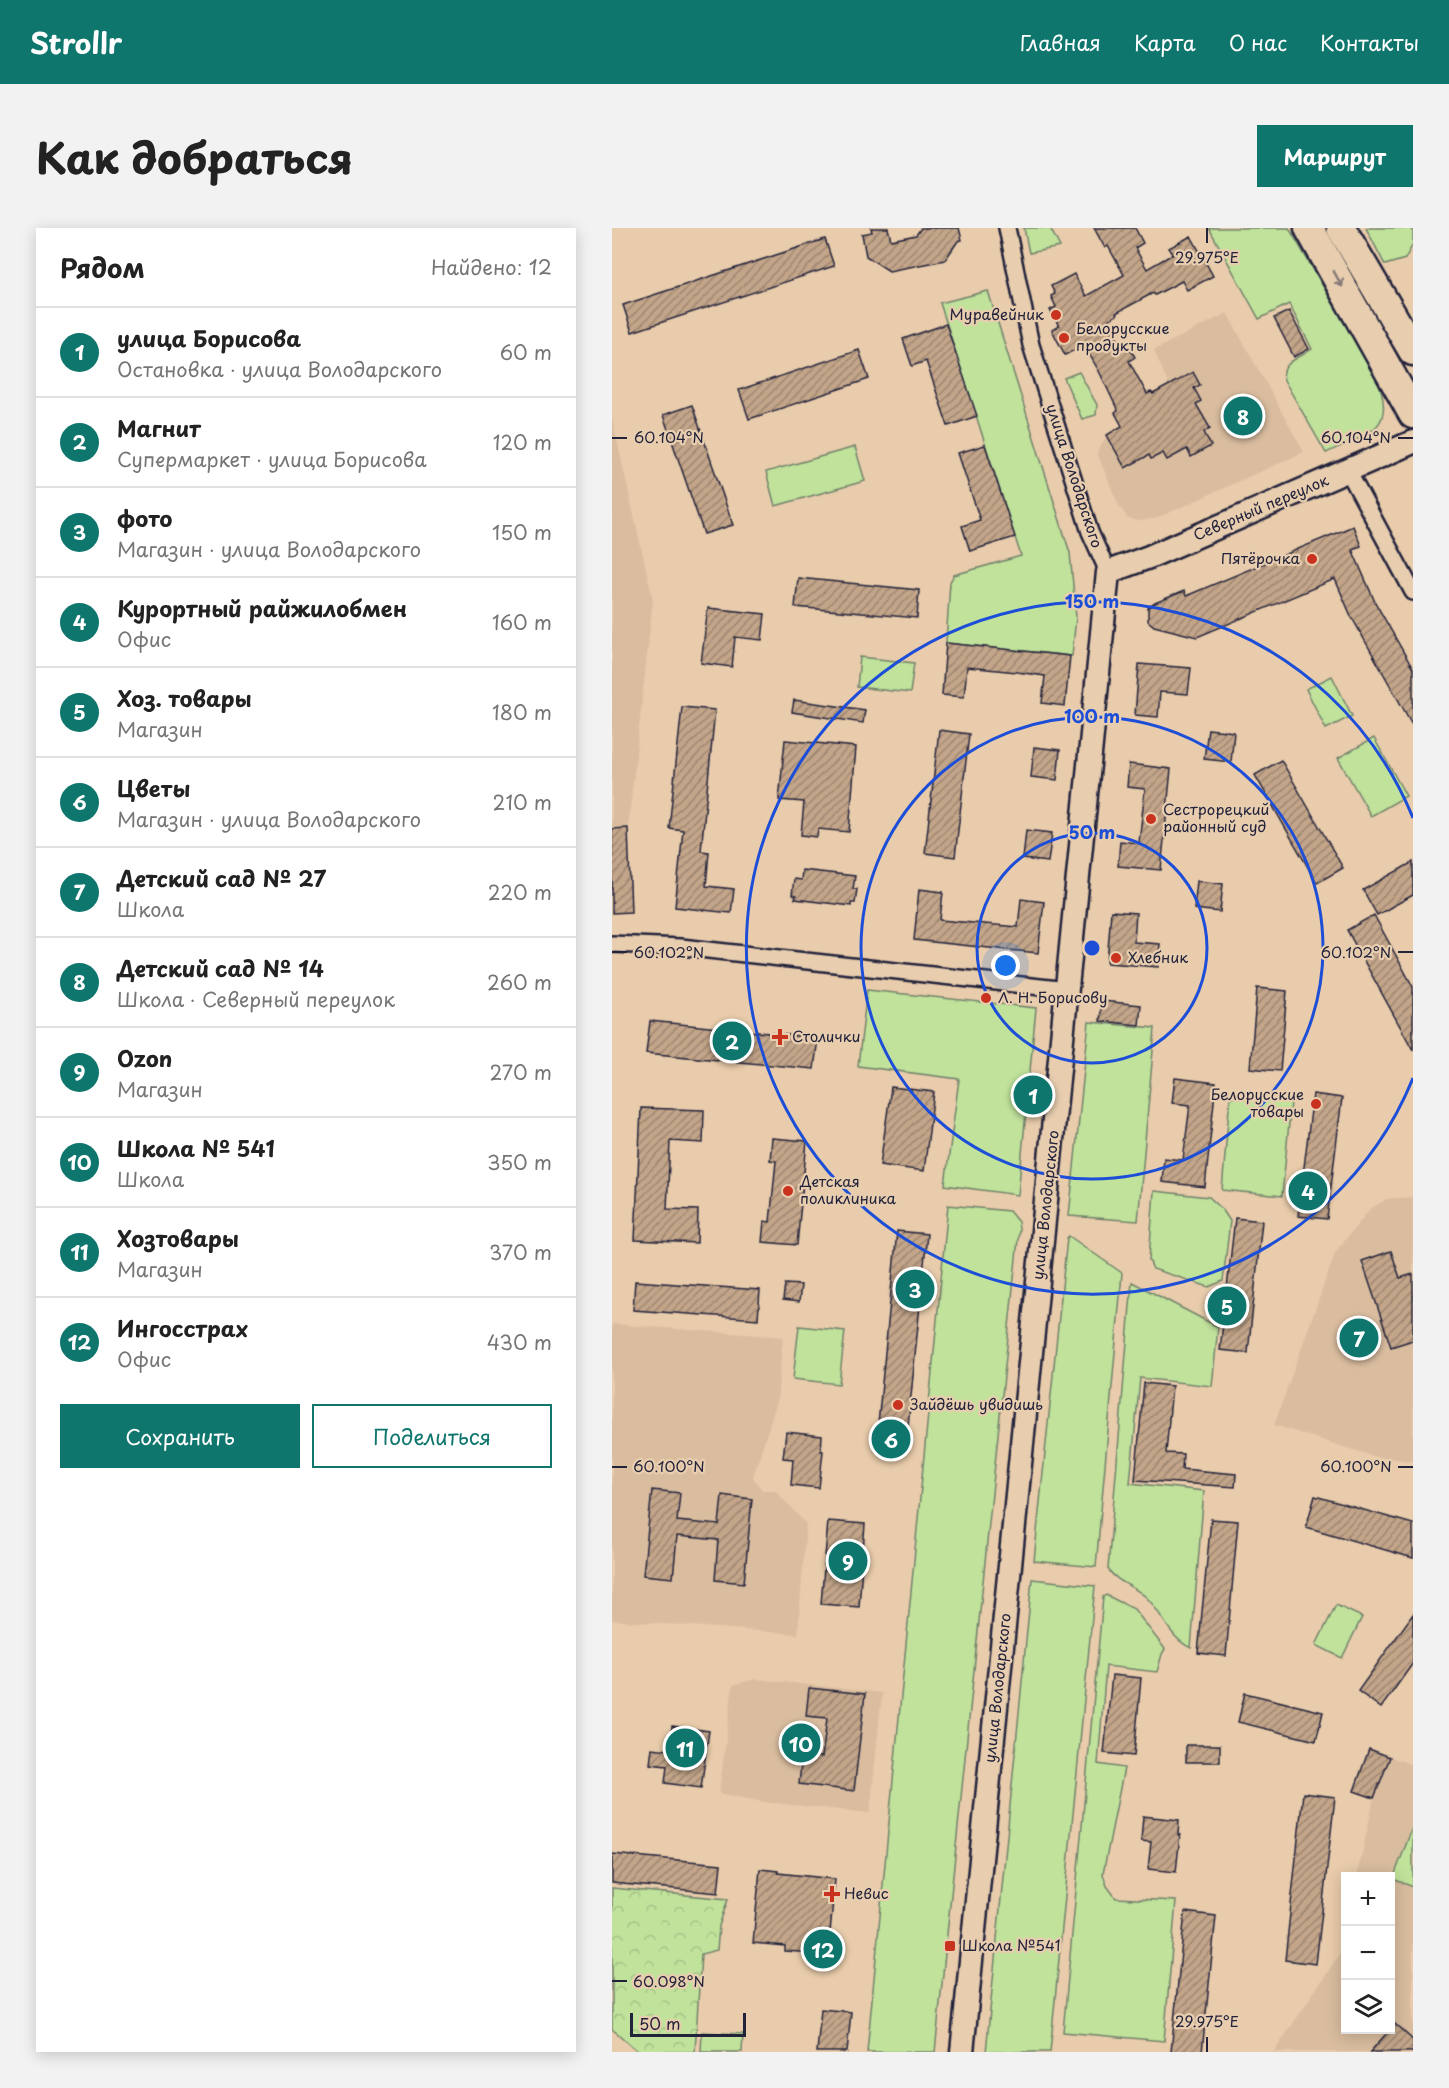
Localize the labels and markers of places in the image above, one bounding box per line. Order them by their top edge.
place label: Муравейник [950,302,1044,325]
marker: Муравейник [1049,308,1063,322]
place label: Белорусские продукты [1076,316,1169,356]
marker: Белорусские продукты [1057,331,1071,345]
pin: 8 [1224,394,1262,438]
place label: Пятёрочка [1221,546,1301,569]
marker: Пятёрочка [1305,552,1319,566]
place label: Сестрорецкий районный суд [1163,797,1269,837]
marker: Сестрорецкий районный суд [1144,812,1158,826]
centre of rings [1082,938,1102,958]
place label: Хлебник [1128,945,1188,968]
marker: Хлебник [1109,951,1123,965]
place label: Л. Н. Борисову [998,985,1107,1008]
marker: Л. Н. Борисову [979,991,993,1005]
pin: 2 [712,1018,752,1064]
place label: Столички [792,1024,861,1047]
marker: Столички [773,1030,787,1044]
pin: 1 [1014,1072,1052,1118]
place label: Белорусские товары [1211,1082,1304,1122]
marker: Белорусские товары [1309,1097,1323,1111]
pin: 4 [1288,1168,1328,1214]
place label: Детская поликлиника [799,1169,896,1209]
marker: Детская поликлиника [781,1184,795,1198]
pin: 3 [896,1266,934,1312]
pin: 5 [1208,1284,1246,1328]
pin: 7 [1340,1316,1378,1360]
place label: Зайдёшь увидишь [910,1392,1043,1415]
marker: Зайдёшь увидишь [891,1398,905,1412]
pin: 6 [872,1416,910,1462]
pin: 9 [828,1538,868,1584]
pin: 10 [782,1720,820,1766]
pin: 11 [666,1726,704,1771]
place label: Невис [844,1881,889,1904]
marker: Невис [825,1887,839,1901]
pin: 12 [804,1926,842,1972]
place label: Школа №541 [962,1933,1061,1956]
marker: Школа №541 [943,1939,957,1953]

